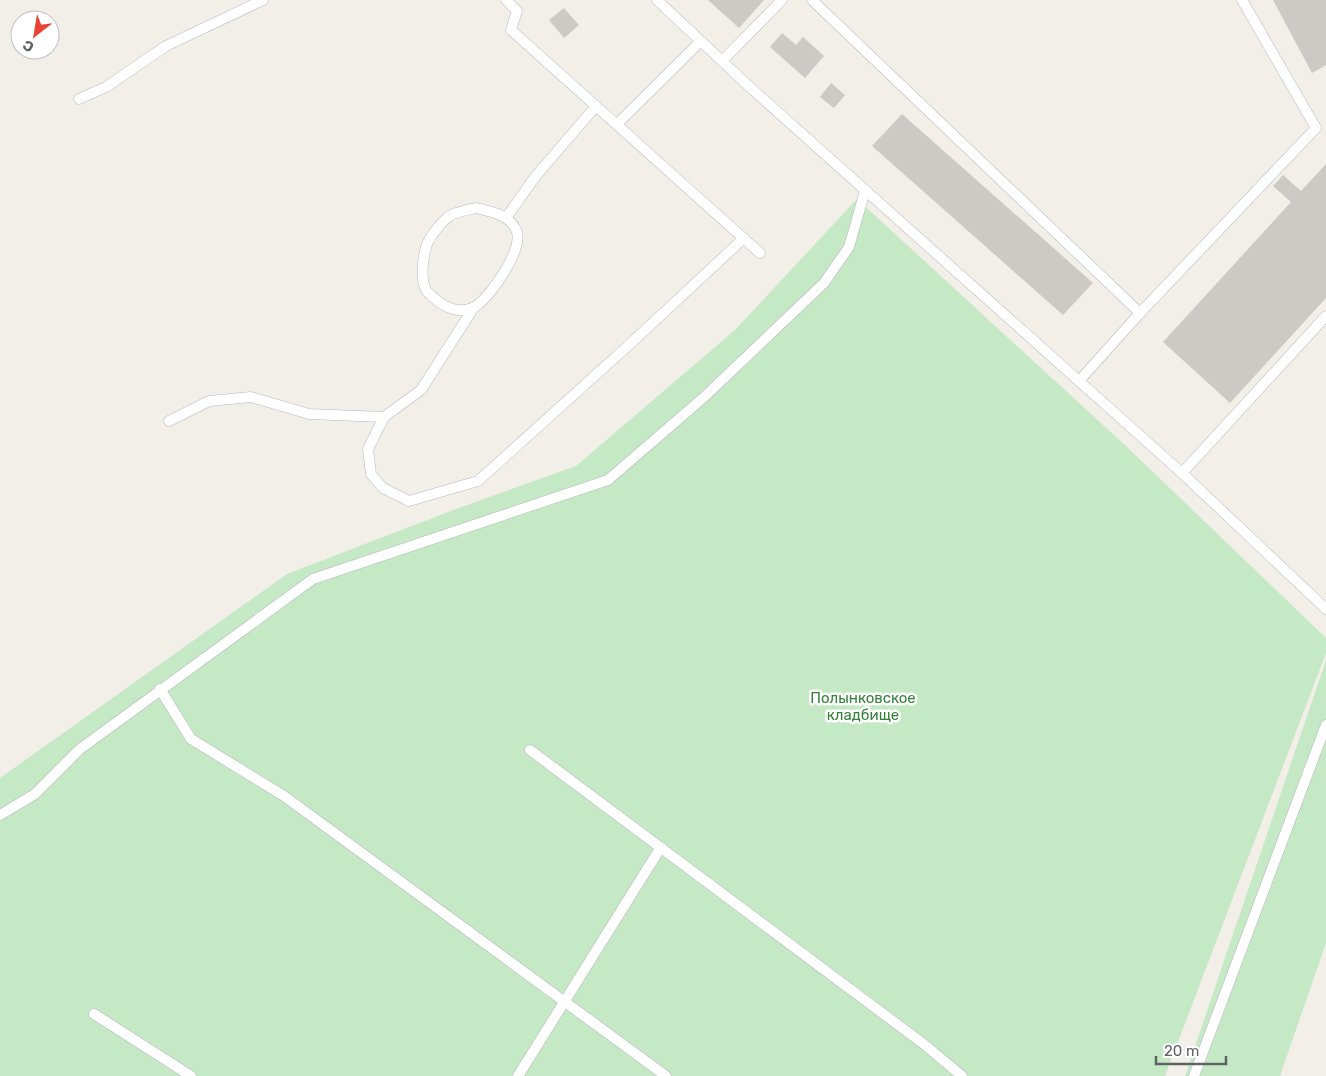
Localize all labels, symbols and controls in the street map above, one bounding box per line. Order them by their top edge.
north arrow [10,10,60,60]
text: С [20,36,37,56]
park label: Полынковское кладбище [810,689,916,724]
scale bar [1156,1034,1226,1066]
text: 20 m [1164,1042,1199,1060]

